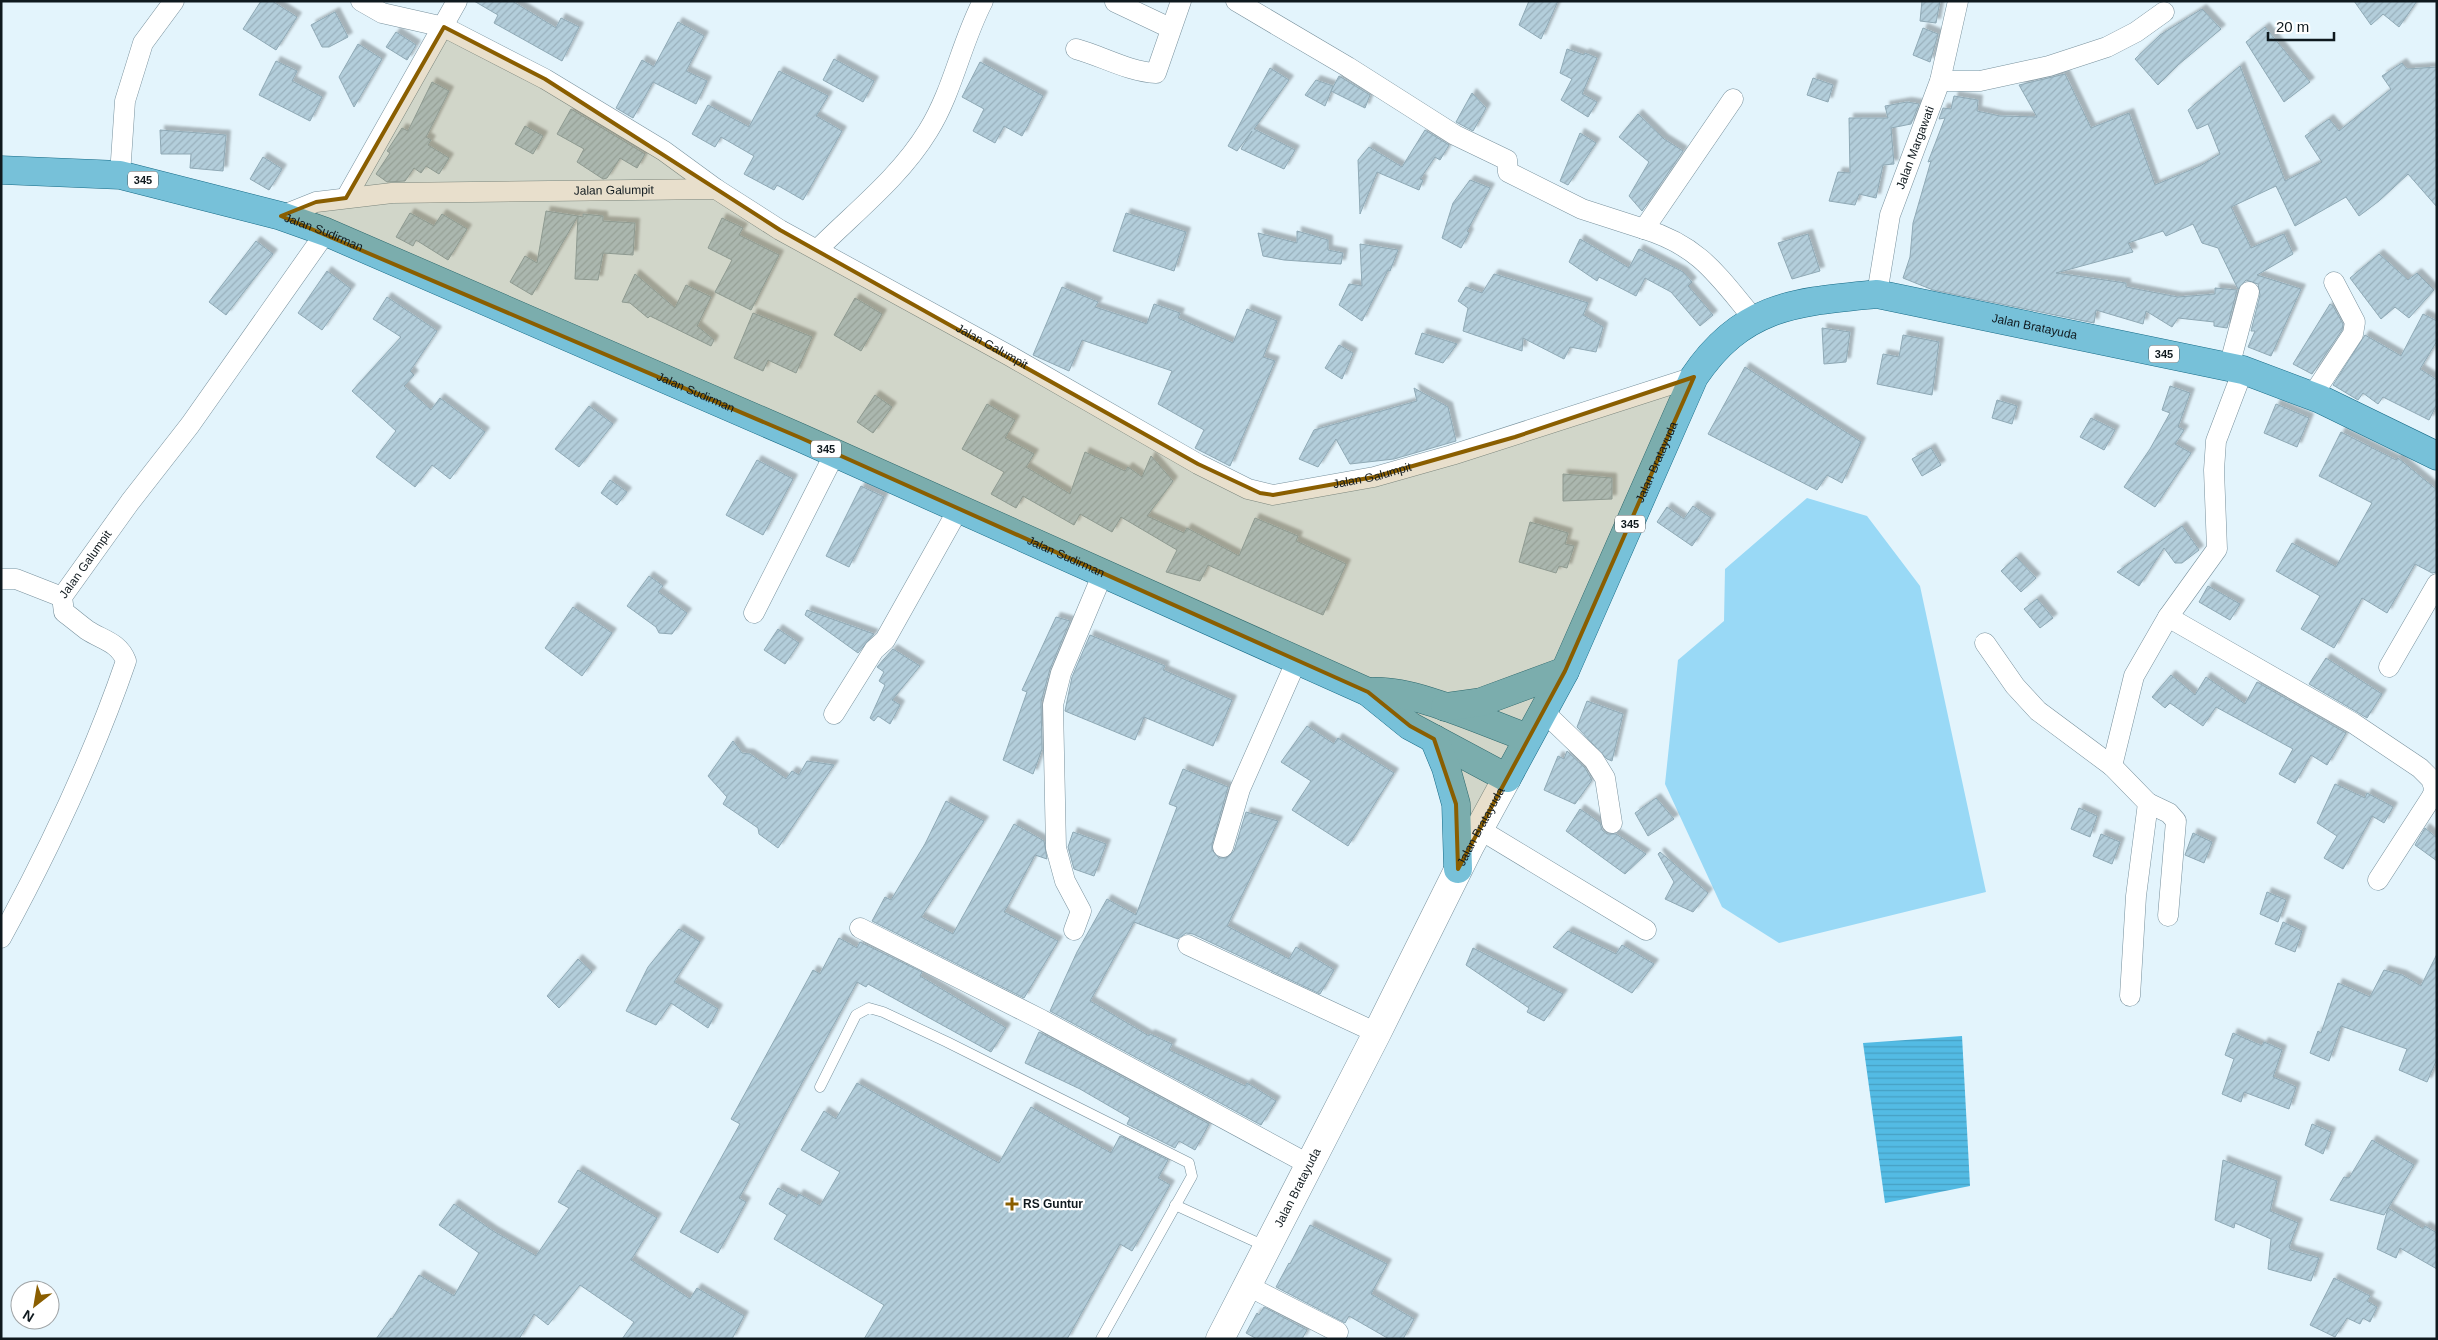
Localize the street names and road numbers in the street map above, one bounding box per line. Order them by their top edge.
street label: Jalan Margawati [1893,104,1937,191]
road number: 345 [128,172,158,188]
street label: Jalan Galumpit [574,183,655,198]
street label: Jalan Sudirman [282,211,365,254]
street label: Jalan Bratayuda [1991,311,2079,342]
street label: Jalan Galumpit [953,321,1031,372]
road number: 345 [2149,346,2179,362]
street label: Jalan Sudirman [655,369,737,415]
street label: Jalan Bratayuda [1633,419,1681,505]
road number: 345 [811,440,841,458]
street label: Jalan Galumpit [1332,460,1414,491]
road number: 345 [1615,516,1645,532]
street label: Jalan Galumpit [56,527,115,601]
street label: Jalan Sudirman [1025,533,1107,580]
street label: Jalan Bratayuda [1454,785,1508,868]
street label: Jalan Bratayuda [1272,1146,1324,1230]

